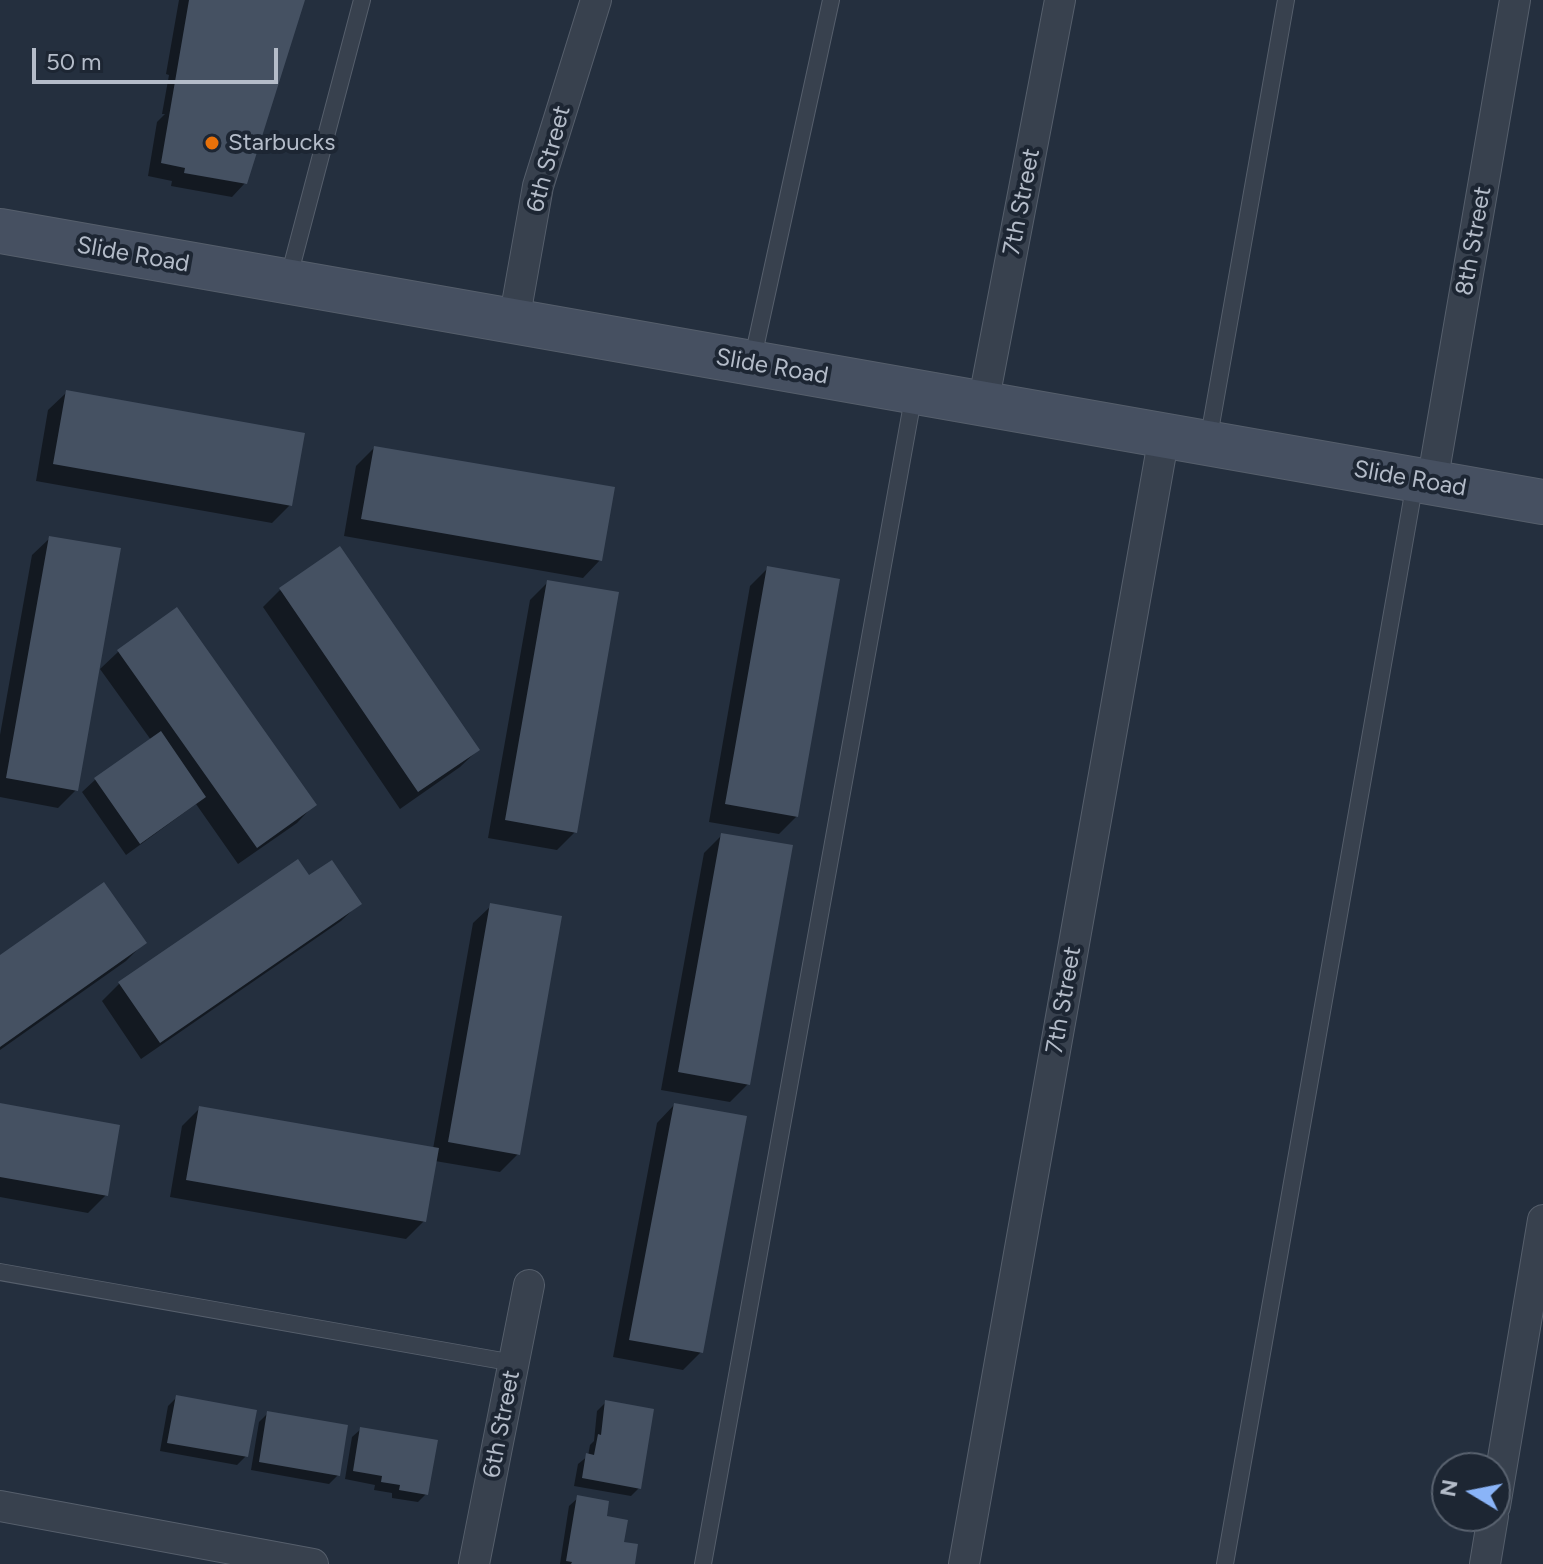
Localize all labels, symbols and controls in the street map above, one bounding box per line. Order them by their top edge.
scale bar [36,32,282,82]
text: 50 m [46,47,102,76]
street label: 6th Street [521,103,577,215]
place label: Starbucks [228,129,335,157]
marker: Starbucks [203,134,221,152]
street label: 7th Street [998,146,1046,258]
street label: 8th Street [1450,184,1498,298]
street label: Slide Road [74,231,192,279]
street label: Slide Road [713,343,831,391]
street label: Slide Road [1351,455,1469,503]
street label: 7th Street [1040,944,1088,1056]
street label: 6th Street [477,1368,527,1480]
north arrow [1431,1452,1511,1532]
text: N [1434,1477,1464,1499]

